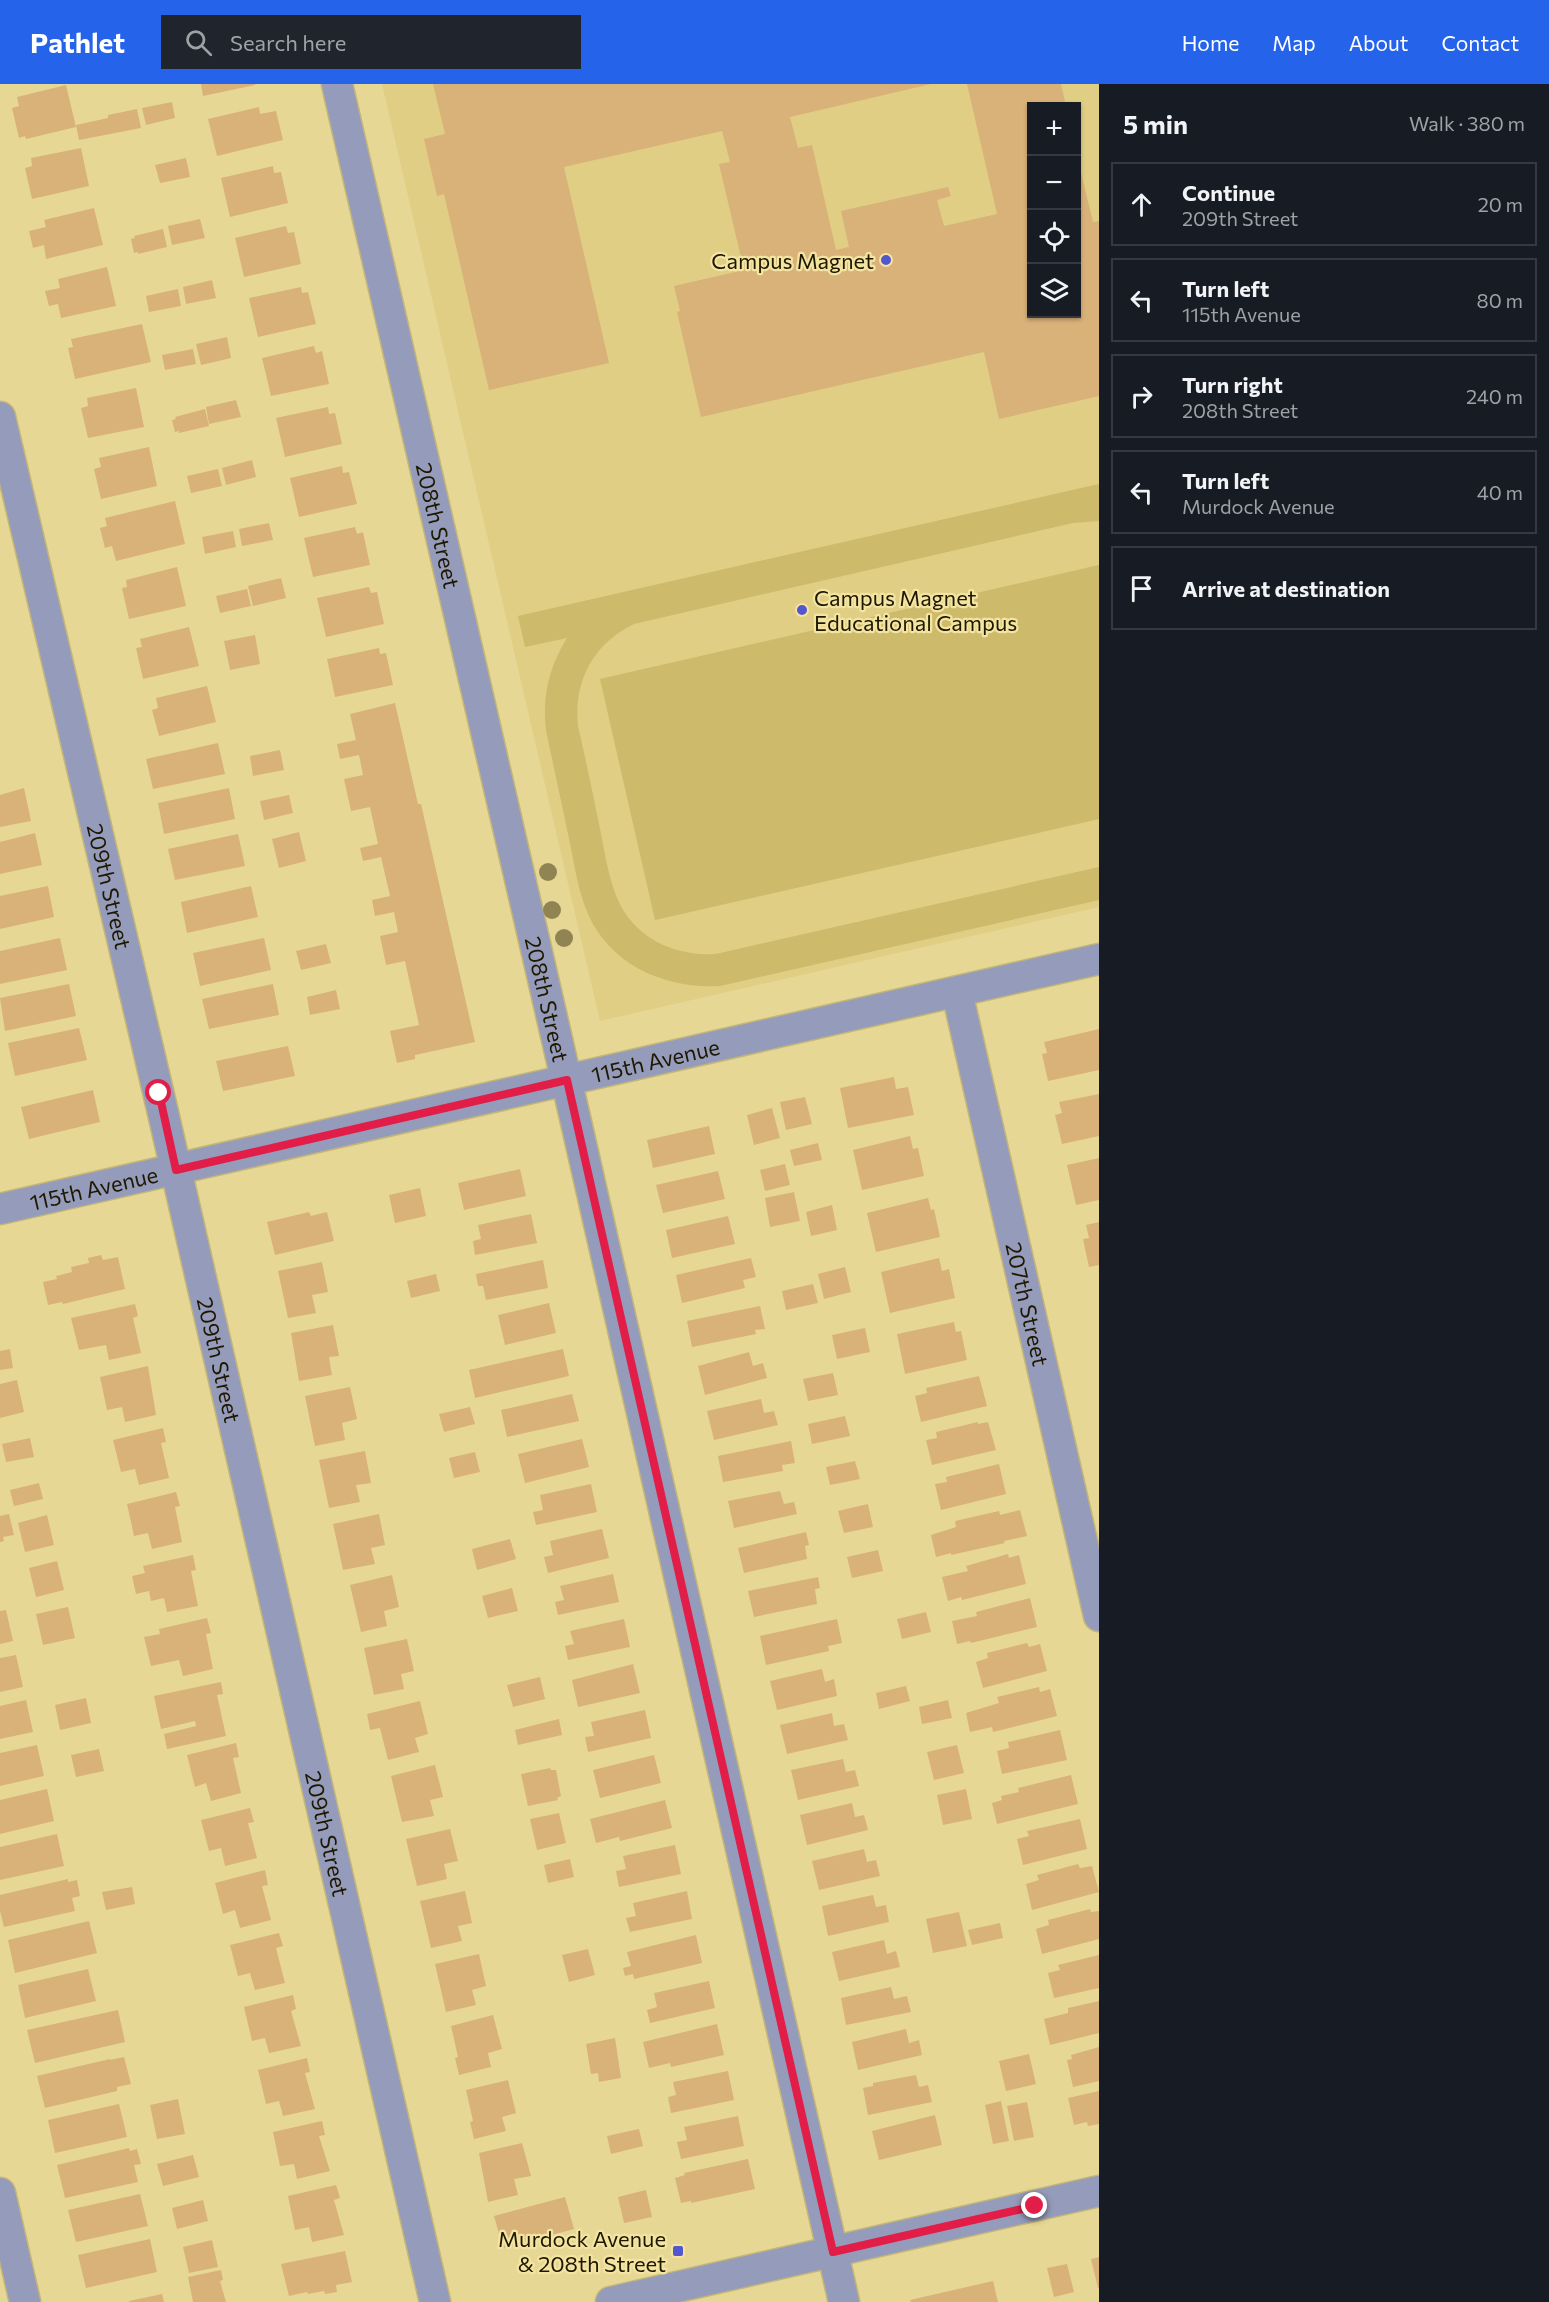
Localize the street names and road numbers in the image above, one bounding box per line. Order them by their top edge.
street label: 208th Street [411,460,466,591]
street label: 209th Street [82,821,138,952]
street label: 208th Street [520,934,575,1064]
street label: 115th Avenue [589,1032,722,1088]
street label: 115th Avenue [27,1160,160,1215]
street label: 207th Street [1001,1240,1055,1369]
street label: 209th Street [192,1294,247,1425]
street label: 209th Street [300,1768,355,1899]

